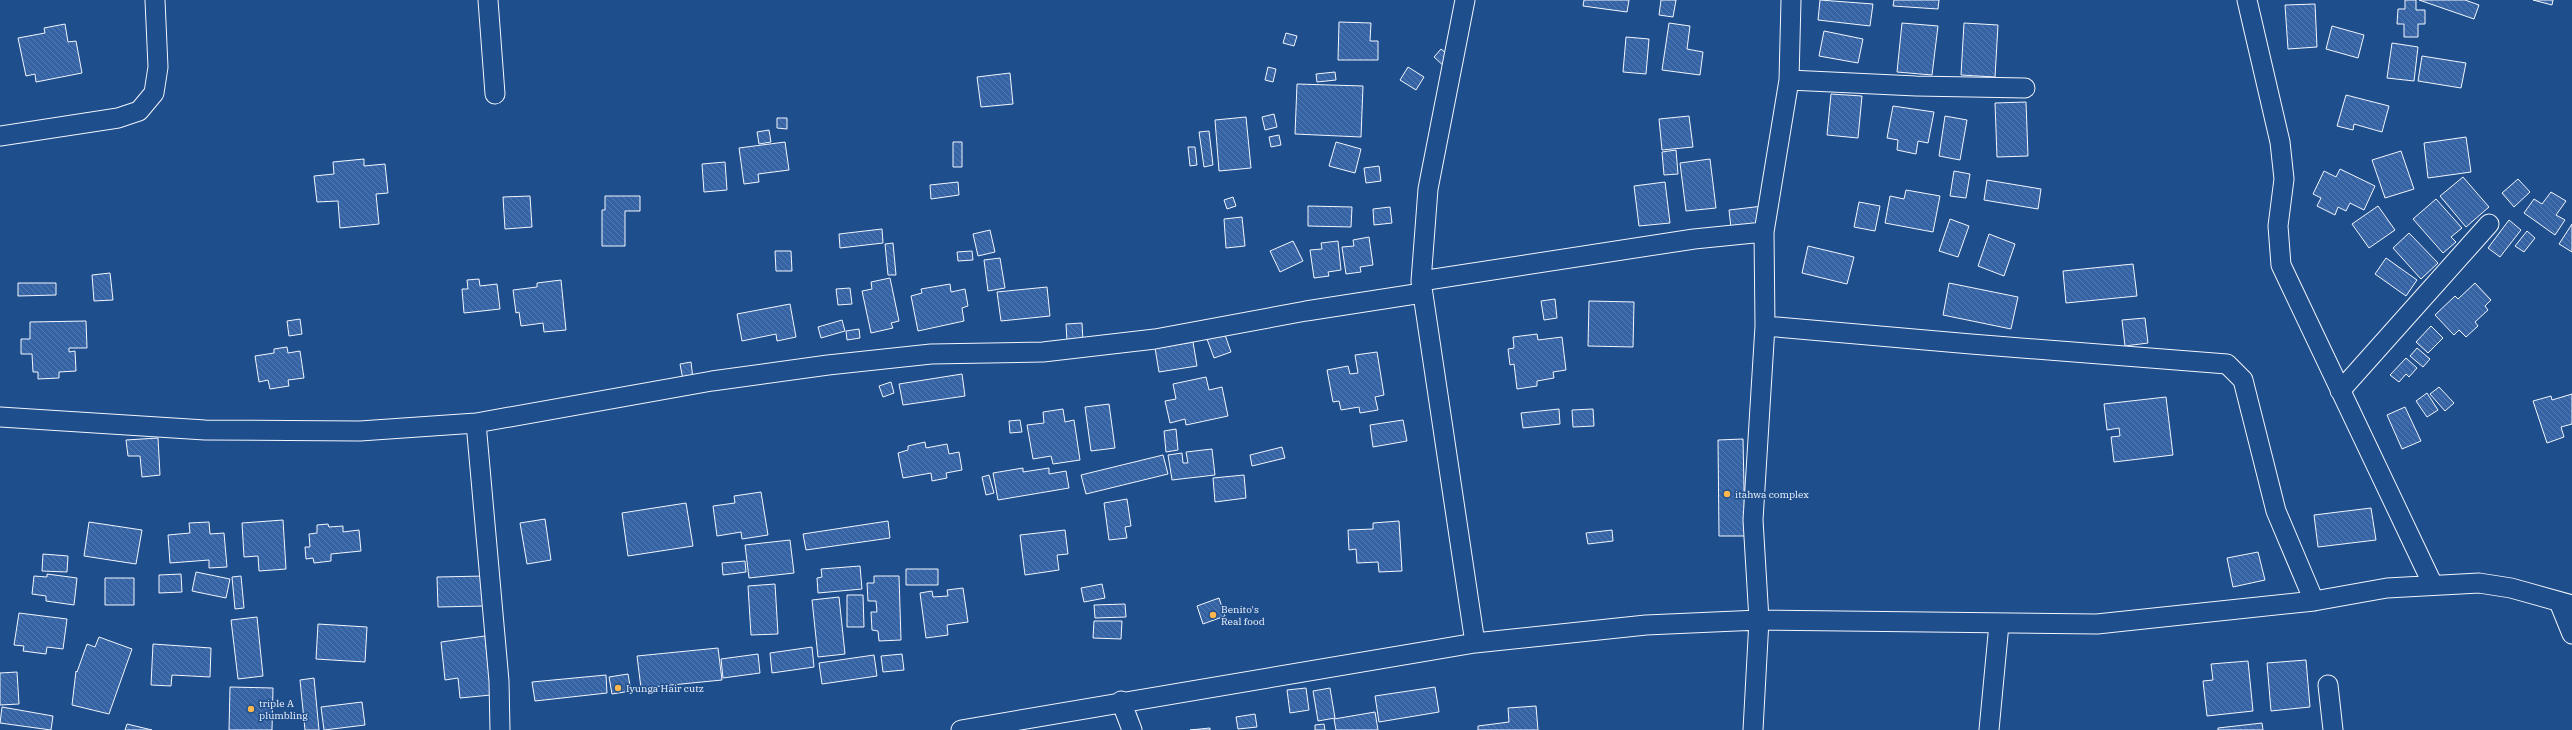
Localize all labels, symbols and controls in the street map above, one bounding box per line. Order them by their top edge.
place label: itahwa complex [1735,488,1809,501]
marker: itahwa complex [1722,489,1732,499]
place label: Benito's Real food [1221,603,1265,628]
marker: Benito's Real food [1208,610,1218,620]
place label: Iyunga Hair cutz [626,682,704,695]
marker: Iyunga Hair cutz [613,683,623,693]
place label: triple A plumbling [259,697,308,722]
marker: triple A plumbling [246,704,256,714]

